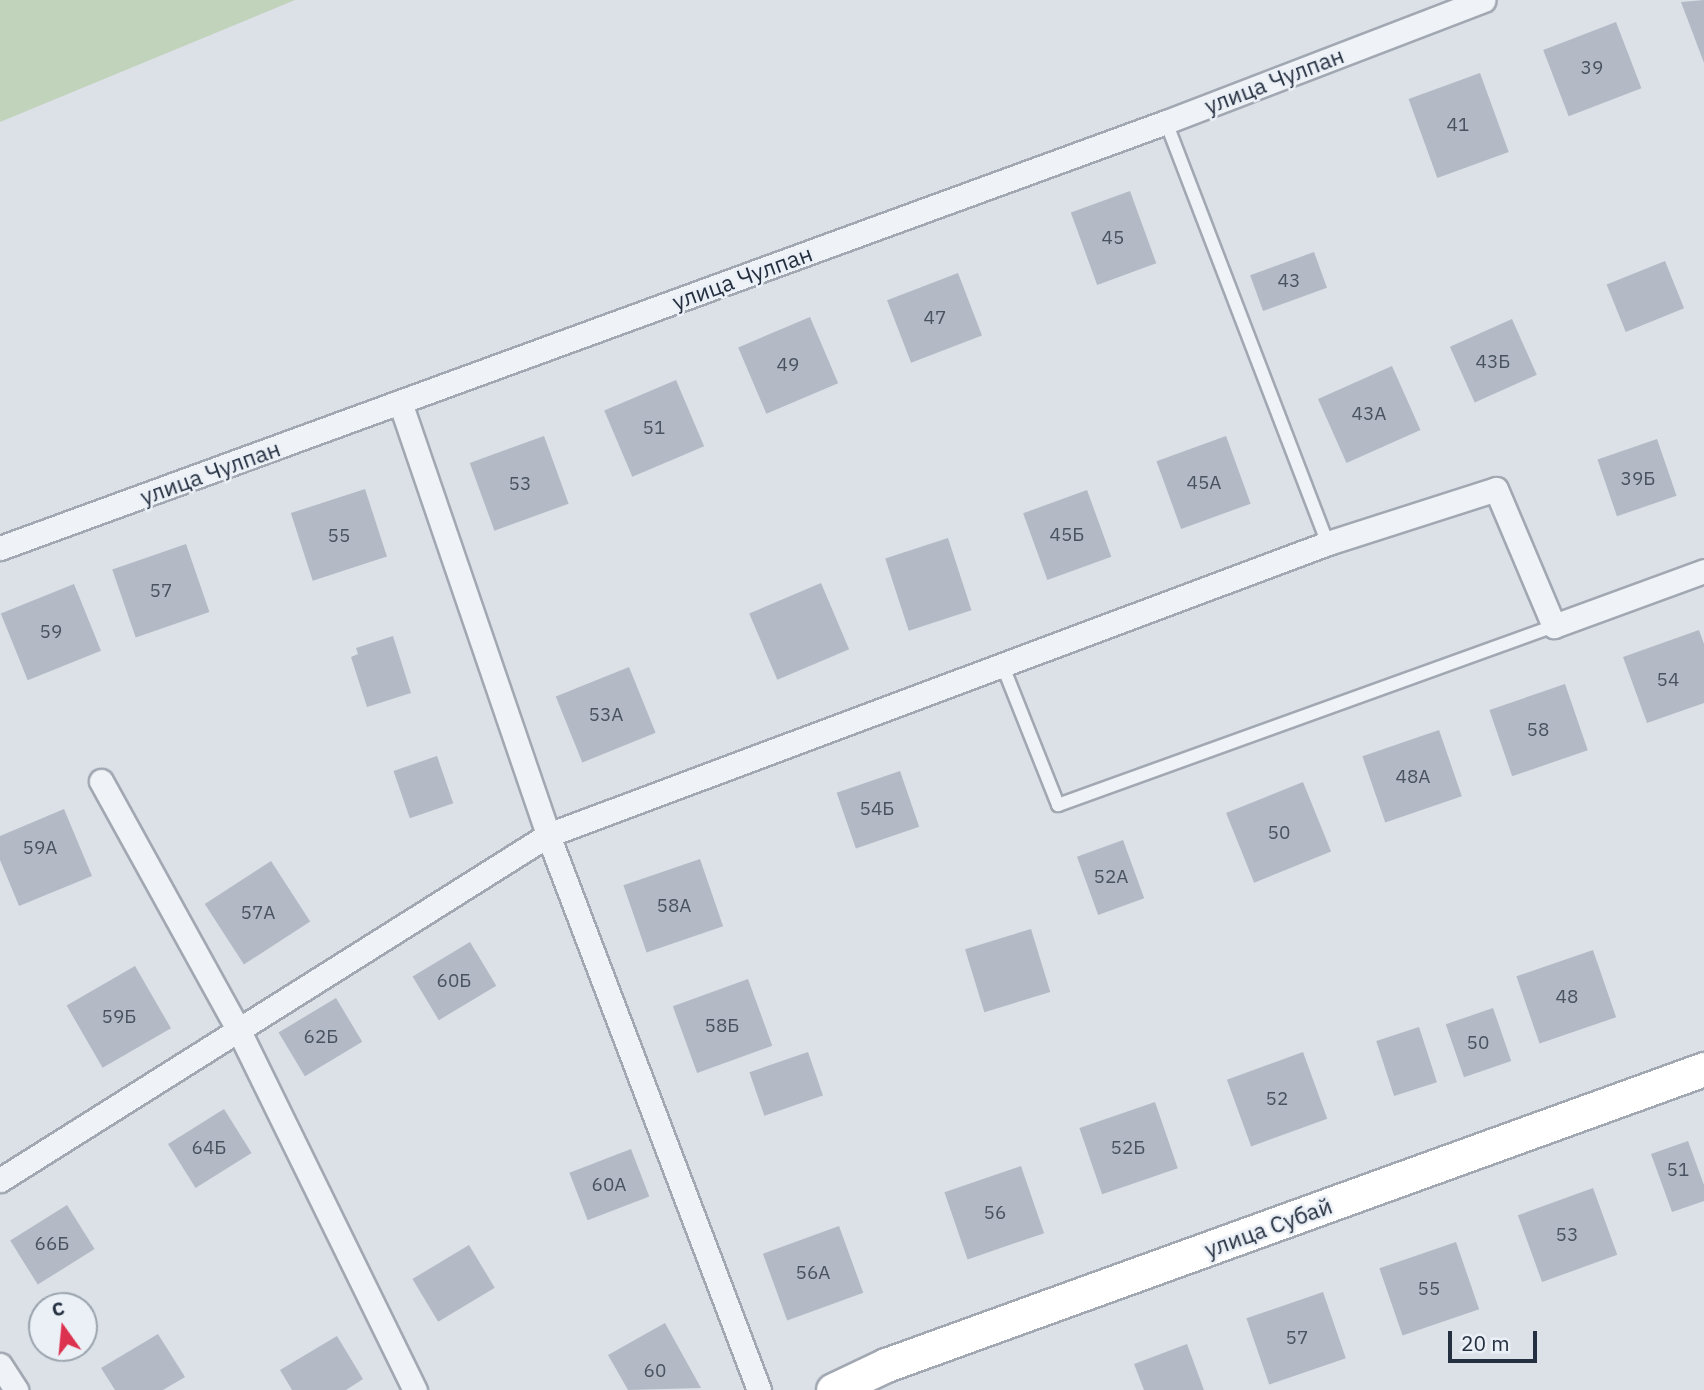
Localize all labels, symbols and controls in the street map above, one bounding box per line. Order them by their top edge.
street label: улица Чулпан [1200,41,1348,119]
house number: 39 [1581,57,1603,79]
house number: 41 [1447,114,1469,136]
house number: 45 [1102,227,1124,249]
street label: улица Чулпан [668,239,816,315]
house number: 43 [1278,270,1300,292]
house number: 47 [924,307,946,329]
house number: 43Б [1476,351,1510,373]
house number: 49 [777,354,799,376]
house number: 43А [1352,403,1386,425]
house number: 51 [643,417,665,439]
street label: улица Чулпан [136,434,284,510]
house number: 39Б [1621,468,1655,490]
house number: 45А [1187,472,1221,494]
house number: 53 [509,473,531,495]
house number: 45Б [1050,524,1084,546]
house number: 55 [328,525,350,547]
house number: 57 [150,580,172,602]
house number: 59 [40,621,62,643]
house number: 54 [1657,669,1679,691]
house number: 53А [589,704,623,726]
house number: 58 [1527,719,1549,741]
house number: 48А [1396,766,1430,788]
house number: 54Б [860,798,894,820]
house number: 50 [1268,822,1290,844]
house number: 59А [23,837,57,859]
house number: 52А [1094,866,1128,888]
house number: 58А [657,895,691,917]
house number: 57А [241,902,275,924]
house number: 60Б [437,970,471,992]
house number: 48 [1556,986,1578,1008]
house number: 59Б [102,1006,136,1028]
house number: 58Б [705,1015,739,1037]
house number: 62Б [304,1026,338,1048]
house number: 50 [1467,1032,1489,1054]
house number: 52 [1266,1088,1288,1110]
house number: 64Б [192,1137,226,1159]
house number: 52Б [1111,1137,1145,1159]
house number: 51 [1667,1159,1689,1181]
house number: 60А [592,1174,626,1196]
street label: улица Субай [1200,1191,1336,1263]
house number: 56 [984,1202,1006,1224]
house number: 53 [1556,1224,1578,1246]
house number: 66Б [35,1233,69,1255]
house number: 56А [796,1262,830,1284]
house number: 55 [1418,1278,1440,1300]
north arrow [28,1292,98,1362]
text: С [49,1295,67,1322]
scale bar [1452,1316,1541,1360]
house number: 57 [1286,1327,1308,1349]
text: 20 m [1461,1329,1510,1357]
house number: 60 [644,1360,666,1382]

